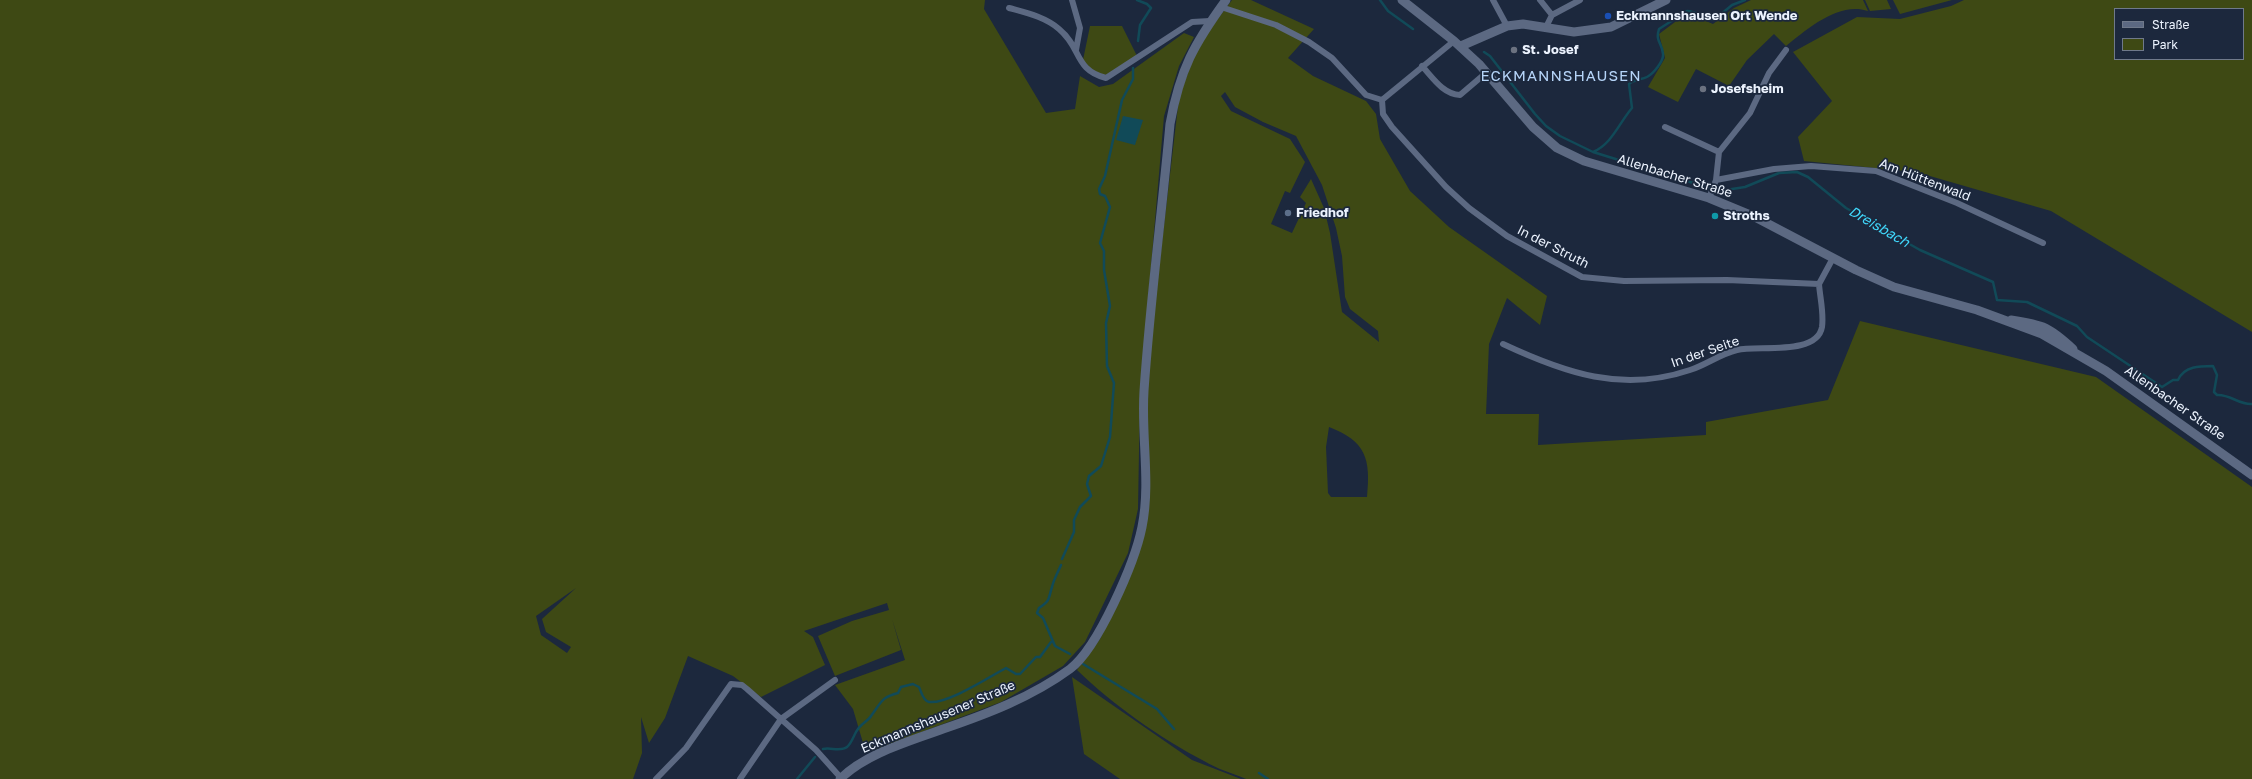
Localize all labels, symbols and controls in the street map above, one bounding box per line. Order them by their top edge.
place label: Eckmannshausen Ort Wende [1616,8,1798,24]
legend [2114,8,2244,60]
marker: Eckmannshausen Ort Wende [1603,11,1613,21]
text: Straße [2152,17,2190,32]
text: Park [2152,37,2178,52]
place label: St. Josef [1522,42,1578,58]
marker: St. Josef [1509,45,1519,55]
district label: ECKMANNSHAUSEN [1480,67,1642,85]
place label: Josefsheim [1711,81,1784,97]
marker: Josefsheim [1698,84,1708,94]
street label: Allenbacher Straße [1616,151,1734,201]
street label: Am Hüttenwald [1877,155,1973,205]
water label: Dreisbach [1846,203,1912,251]
place label: Friedhof [1296,205,1348,221]
marker: Friedhof [1283,208,1293,218]
place label: Stroths [1723,208,1770,224]
marker: Stroths [1710,211,1720,221]
street label: In der Struth [1514,222,1592,272]
street label: In der Seite [1669,333,1741,371]
street label: Allenbacher Straße [2122,362,2228,444]
street label: Eckmannshausener Straße [859,677,1017,757]

